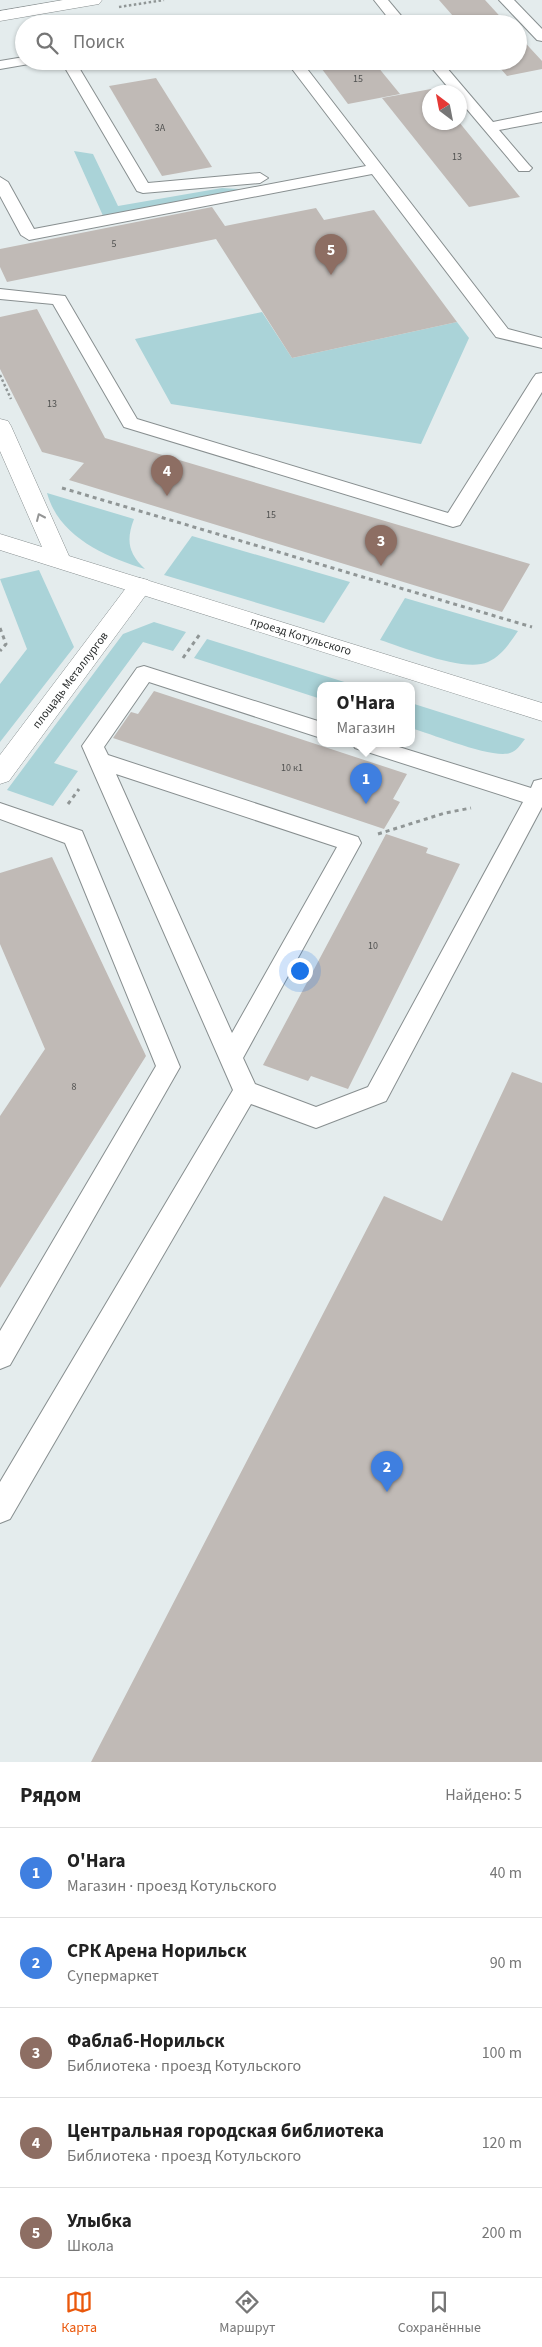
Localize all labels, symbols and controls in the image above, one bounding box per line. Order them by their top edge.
search box [15,15,527,70]
icon: search [33,29,61,57]
text: Поиск [73,29,124,56]
house number: 15 [353,72,363,86]
north arrow [422,85,467,130]
house number: 3А [155,121,166,135]
house number: 13 [452,150,462,164]
pin: 5 [315,234,347,275]
house number: 5 [112,237,117,251]
house number: 13 [47,397,57,411]
pin: 4 [151,455,183,496]
house number: 15 [266,508,276,522]
one-way arrow [36,513,47,522]
pin: 3 [365,525,397,566]
street label: проезд Котульского [248,613,354,660]
street label: площадь Металлургов [28,628,112,732]
popup [317,682,415,747]
text: O'Hara [336,690,395,717]
text: Магазин [336,717,396,739]
house number: 10 к1 [281,761,303,775]
pin: 1 [350,763,382,804]
house number: 10 [368,939,378,953]
your location [287,958,313,984]
house number: 8 [72,1080,77,1094]
pin: 2 [371,1451,403,1492]
text: Рядом [20,1780,81,1810]
text: Найдено: 5 [445,1784,522,1806]
text: O'Hara [67,1848,126,1875]
text: 1 [32,1862,40,1884]
text: 40 m [490,1862,522,1884]
text: Магазин · проезд Котульского [67,1875,277,1897]
text: СРК Арена Норильск [67,1938,247,1965]
text: 2 [32,1952,40,1974]
text: 90 m [490,1952,522,1974]
text: Супермаркет [67,1965,159,1987]
text: Фаблаб-Норильск [67,2028,225,2055]
text: 3 [32,2042,40,2064]
text: 100 m [482,2042,522,2064]
text: Библиотека · проезд Котульского [67,2055,301,2077]
text: Центральная городская библиотека [67,2118,384,2145]
text: 4 [32,2132,40,2154]
text: 120 m [482,2132,522,2154]
text: Библиотека · проезд Котульского [67,2145,301,2167]
text: Улыбка [67,2208,132,2235]
text: 5 [32,2222,40,2244]
text: 200 m [482,2222,522,2244]
text: Школа [67,2235,114,2257]
tab: Карта [61,2288,97,2338]
tab: Маршрут [219,2288,275,2338]
tab: Сохранённые [398,2288,481,2338]

